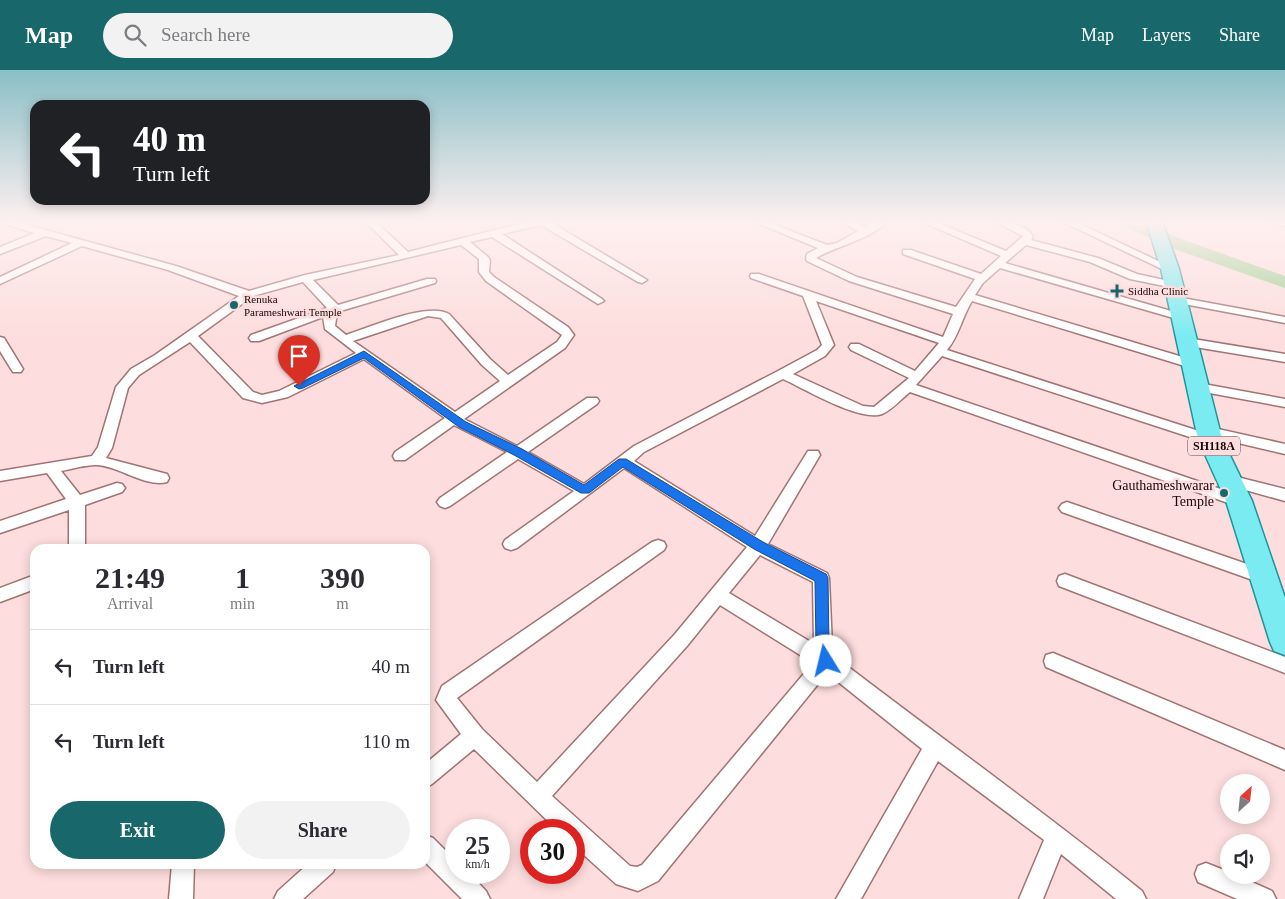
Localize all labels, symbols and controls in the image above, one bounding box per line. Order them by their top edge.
search box [103,13,453,58]
icon: search [121,21,149,49]
text: Map [25,22,73,48]
text: Search here [161,24,250,45]
text: Map [1081,25,1114,45]
text: Layers [1142,25,1191,45]
text: Share [1219,25,1260,45]
icon: left [50,120,115,185]
text: 40 m [133,120,206,159]
text: Turn left [133,161,210,186]
marker: Siddha Clinic [1110,284,1124,298]
place label: Siddha Clinic [1128,285,1188,297]
place label: Renuka Parameshwari Temple [244,293,342,318]
marker: Renuka Parameshwari Temple [228,299,240,311]
pin [278,335,320,386]
icon: arrive [285,342,313,370]
road number: SH118A [1188,436,1240,456]
place label: Gauthameshwarar Temple [1112,478,1214,509]
marker: Gauthameshwarar Temple [1218,487,1230,499]
text: 21:49 [95,561,165,594]
text: 1 [235,561,250,594]
text: 390 [320,561,365,594]
text: Arrival [107,595,153,612]
text: min [230,595,255,612]
text: m [336,595,349,612]
position arrow [799,634,851,686]
icon: left [50,653,78,681]
text: Turn left [93,656,165,677]
text: 40 m [371,656,410,677]
icon: left [50,728,78,756]
text: Turn left [93,731,165,752]
text: 110 m [363,731,410,752]
north arrow [1220,774,1270,824]
map controls [1220,774,1270,884]
button: Exit [50,801,225,859]
button: Share [235,801,410,859]
speed limit sign: 30 [520,819,585,884]
text: 25 [465,832,490,859]
button: sound [1220,834,1270,884]
text: km/h [465,857,490,871]

